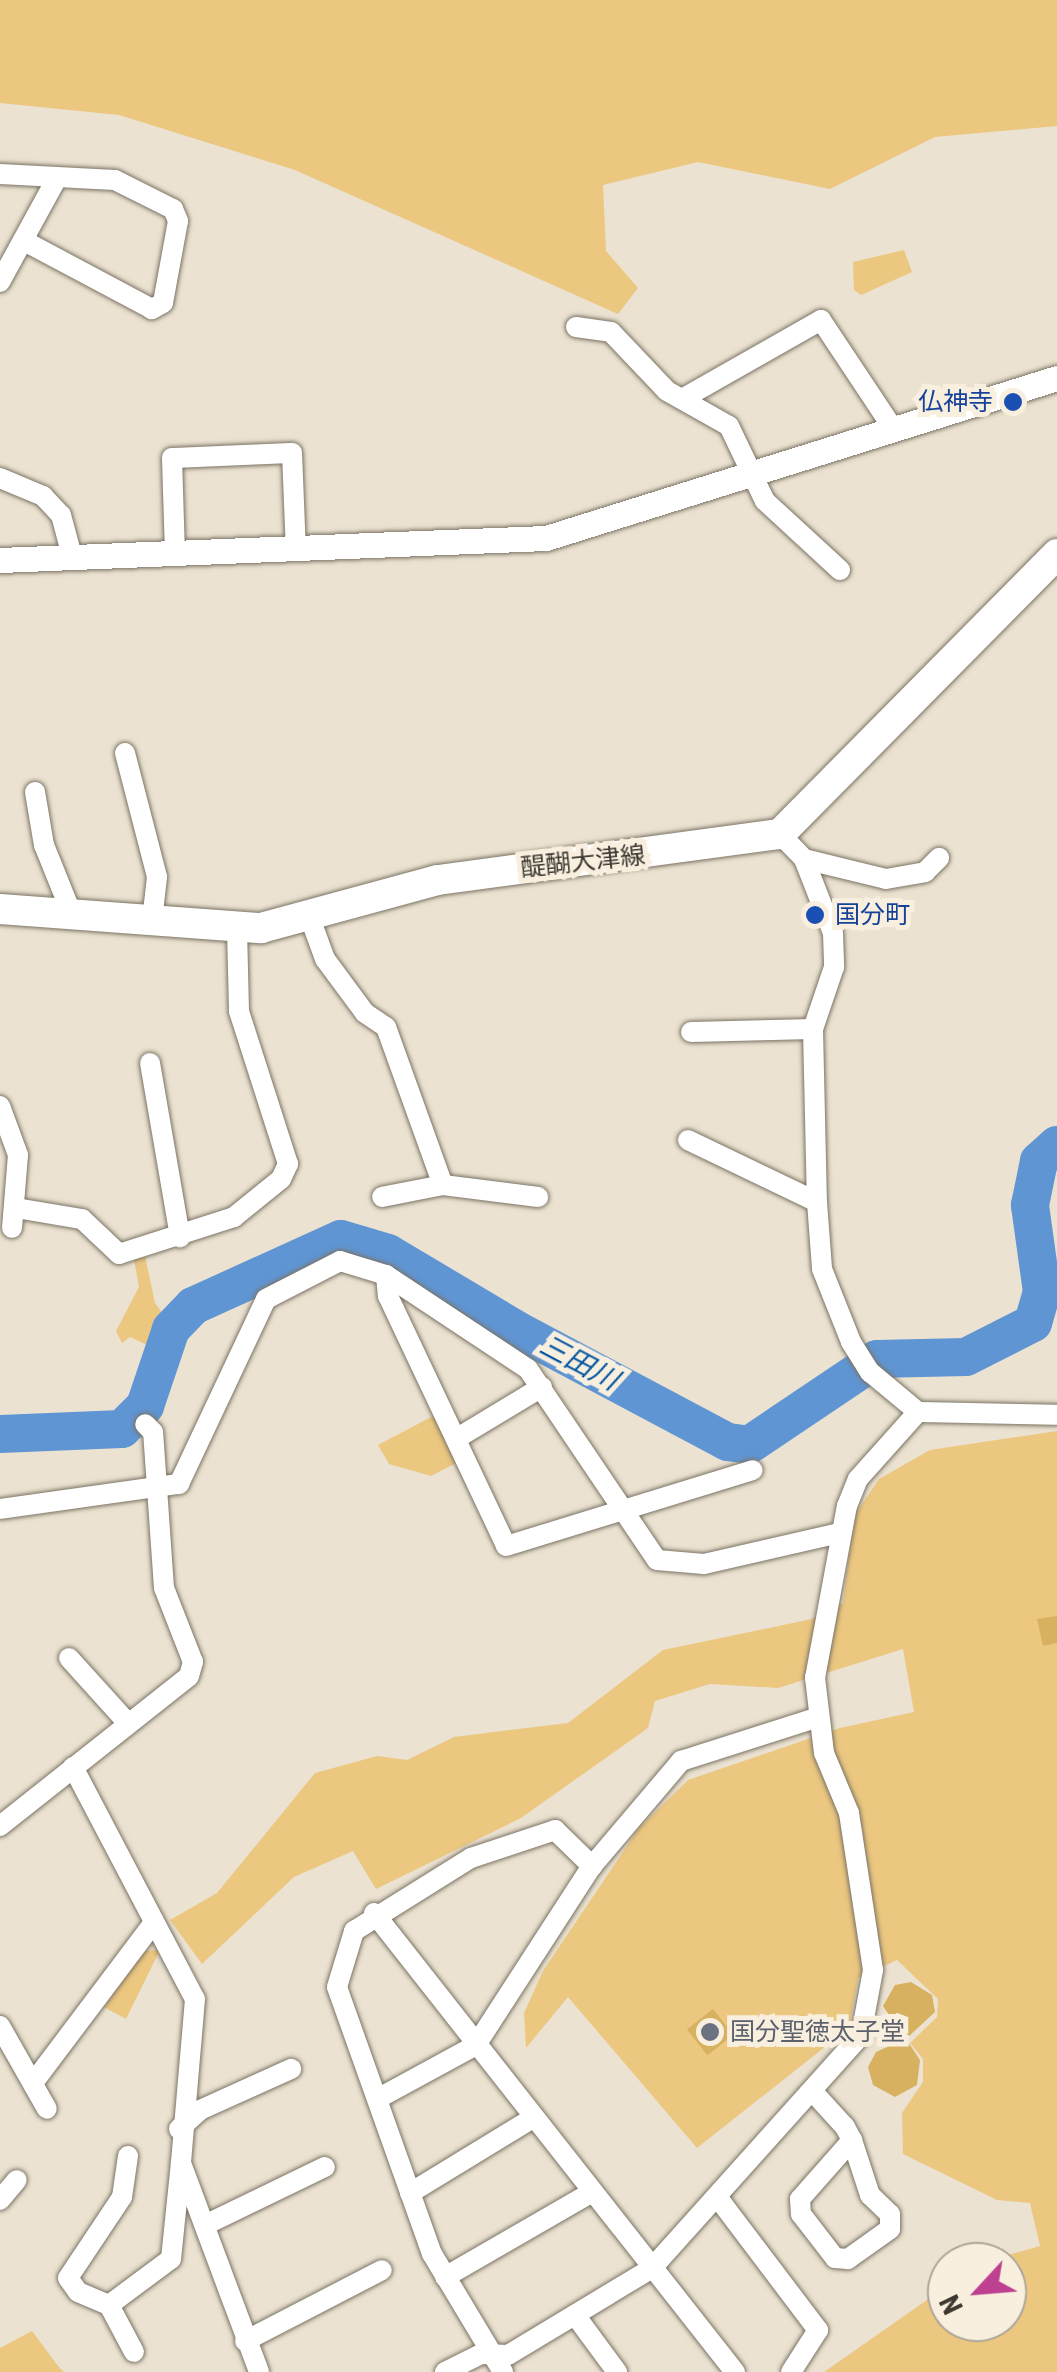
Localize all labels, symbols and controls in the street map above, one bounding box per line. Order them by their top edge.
place label: 仏神寺 [918,387,993,417]
marker: 仏神寺 [1002,391,1024,413]
street label: 醍醐大津線 [519,841,647,883]
place label: 国分町 [835,900,910,930]
marker: 国分町 [804,904,826,926]
water label: 三田川 [534,1328,624,1398]
place label: 国分聖徳太子堂 [730,2017,905,2047]
marker: 国分聖徳太子堂 [699,2021,721,2043]
north arrow [927,2242,1027,2342]
text: N [933,2290,970,2319]

